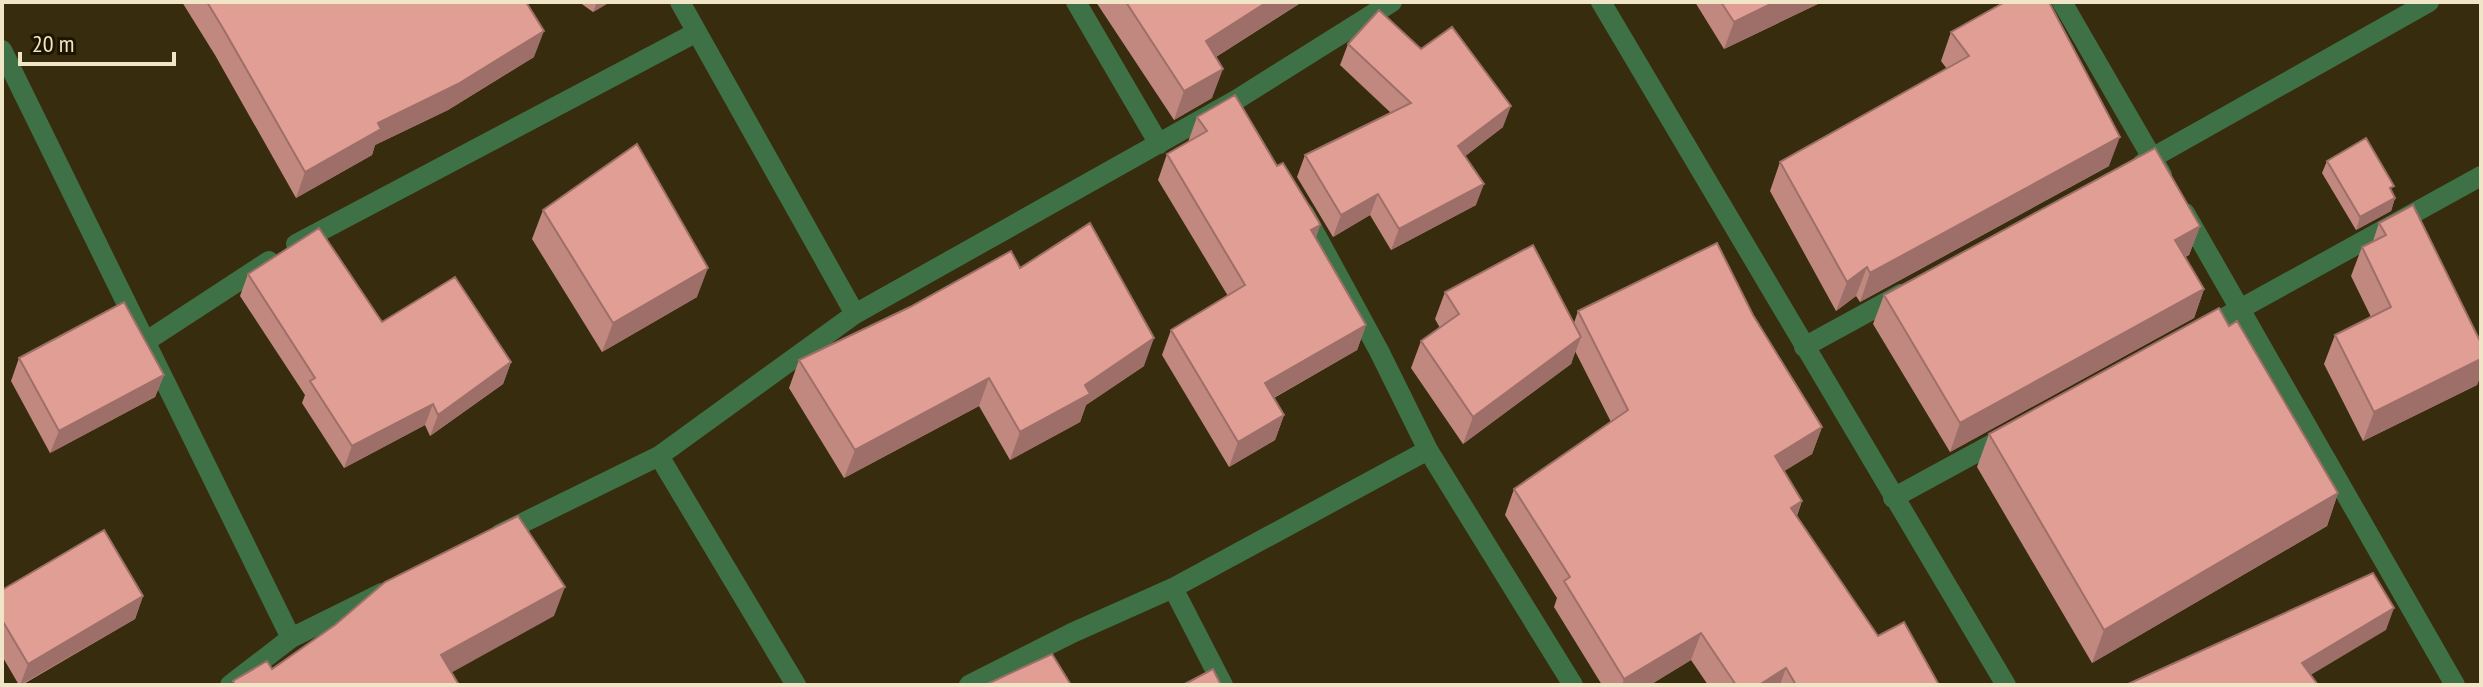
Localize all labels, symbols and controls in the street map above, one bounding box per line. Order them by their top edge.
scale bar [20,16,174,66]
text: 20 m [32,28,74,59]

